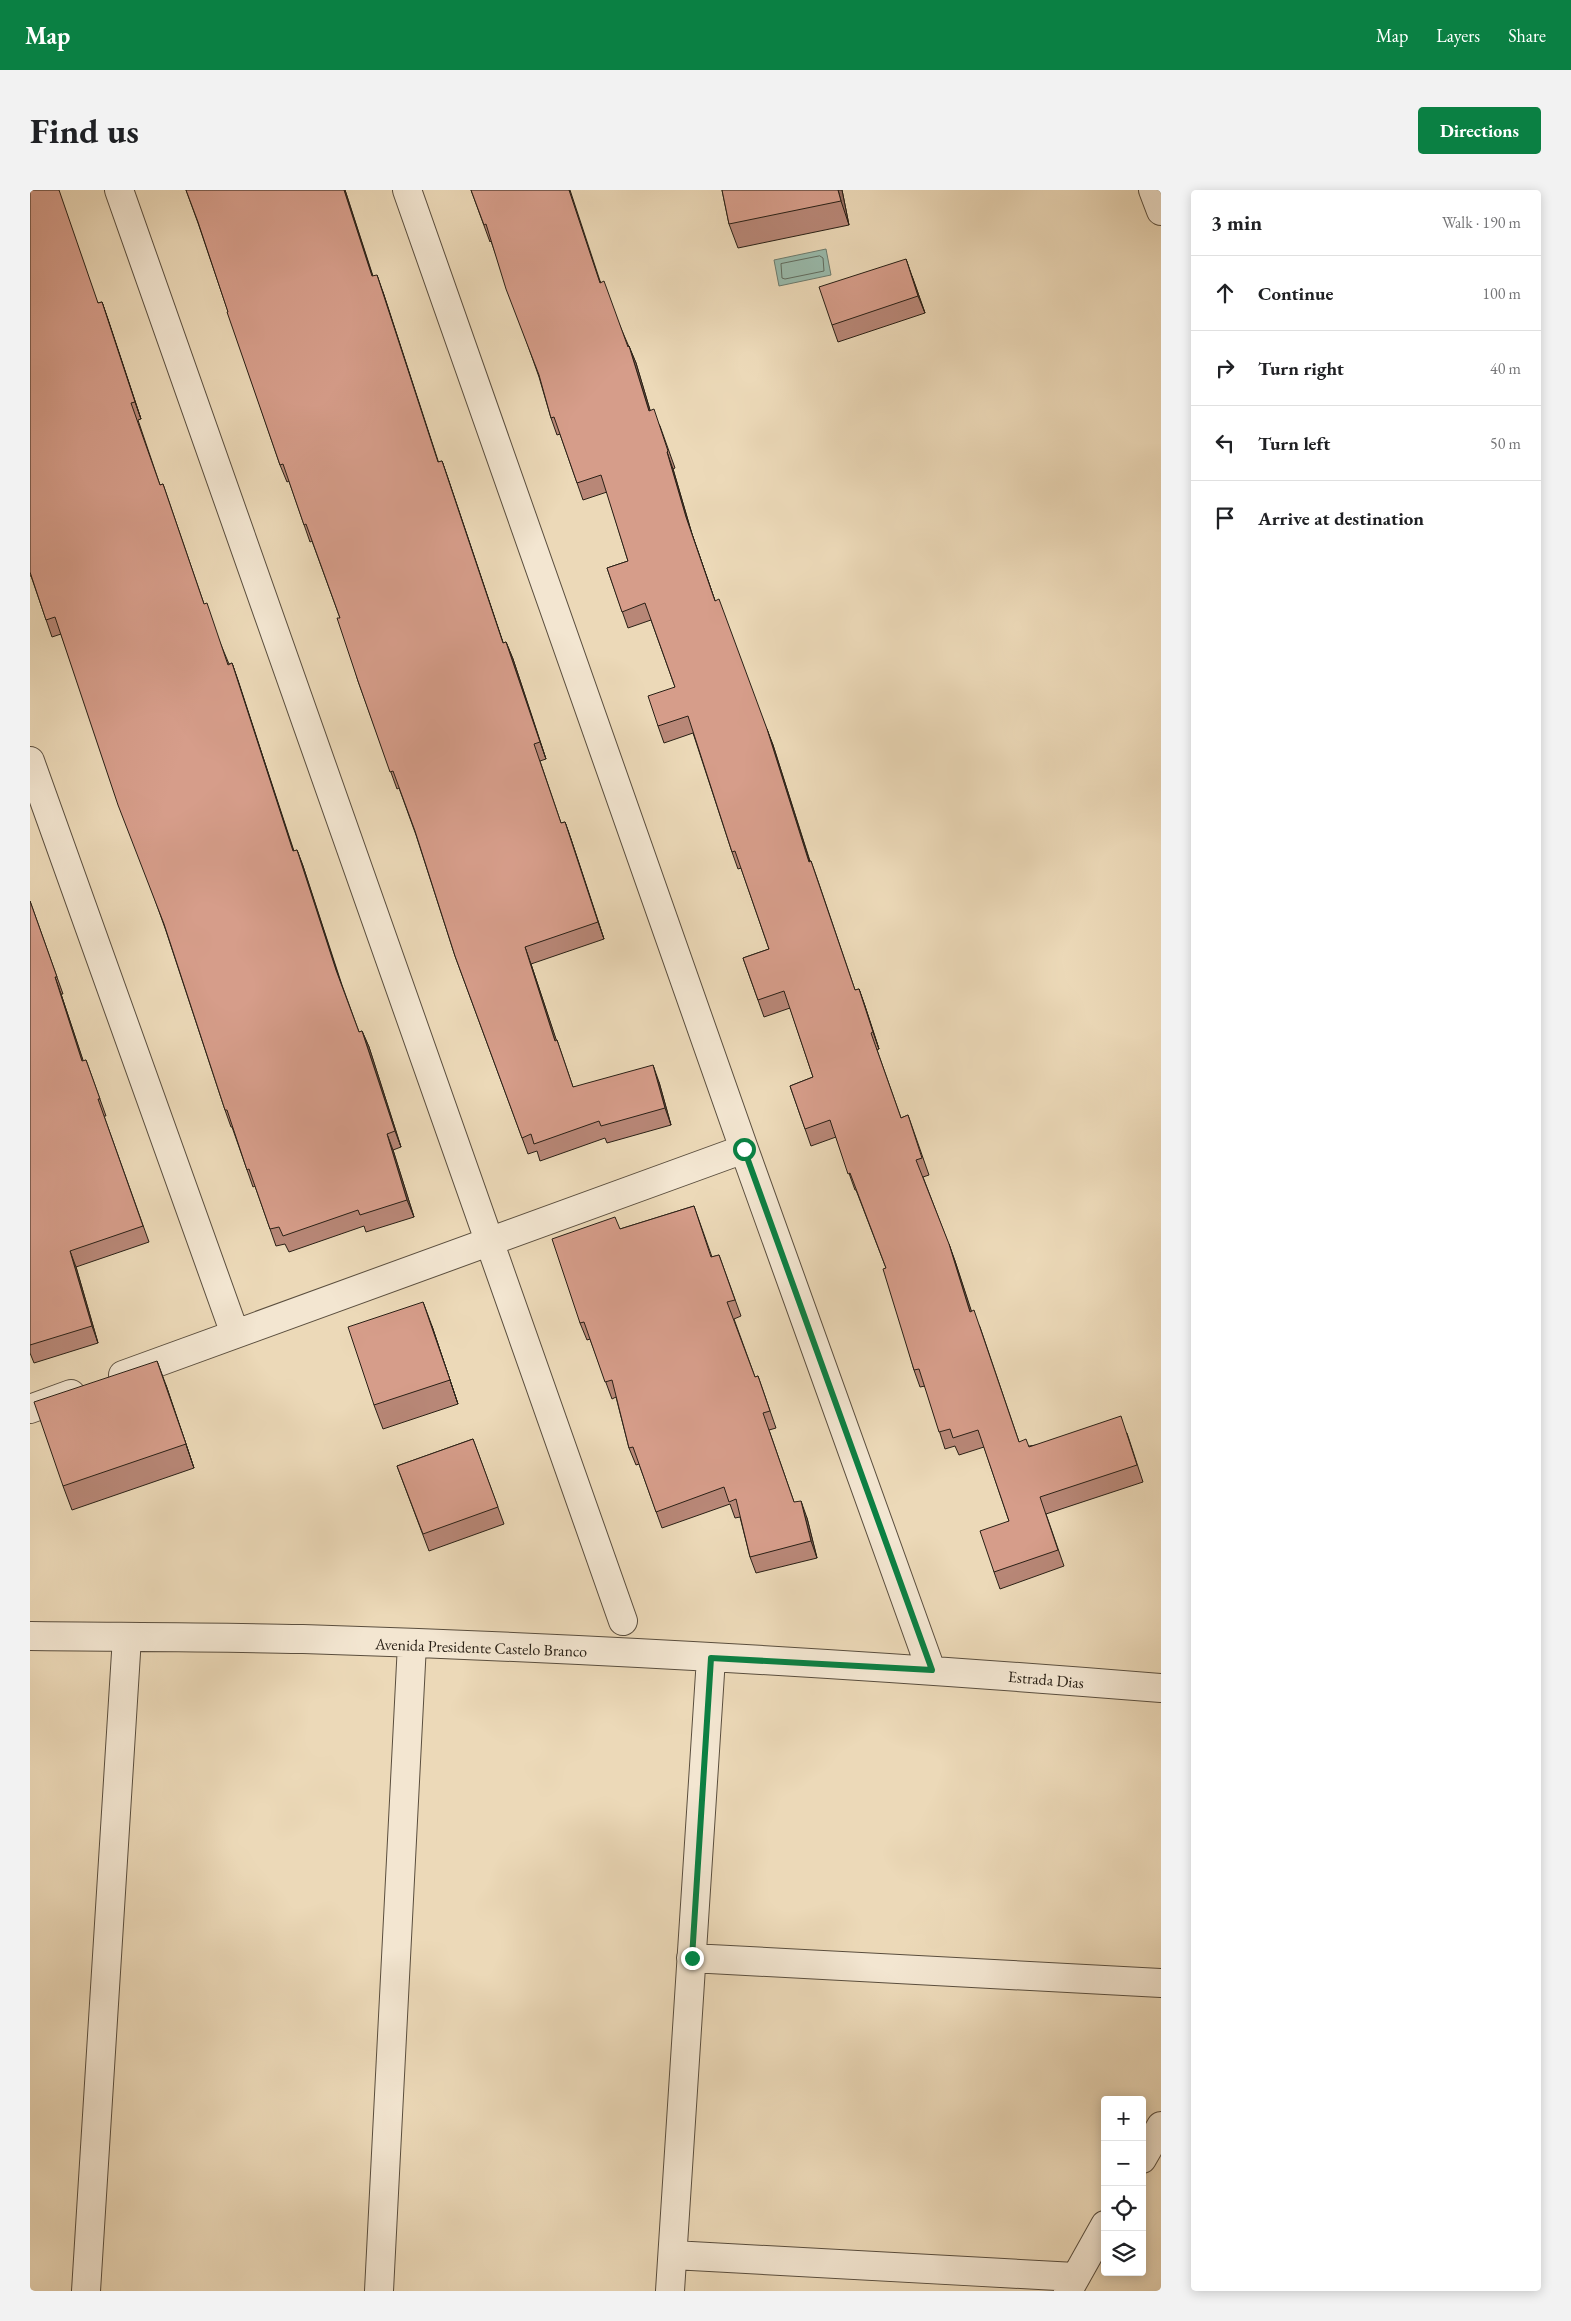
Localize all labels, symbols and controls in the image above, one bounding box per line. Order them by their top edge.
text: Map [25,20,70,51]
text: Map [1376,24,1408,47]
text: Layers [1436,24,1480,47]
text: Share [1508,24,1546,47]
button: Directions [1418,107,1541,154]
text: Find us [30,108,139,153]
text: 3 min [1211,209,1262,236]
text: Walk · 190 m [1442,212,1521,233]
icon: ahead [1211,279,1239,307]
text: Continue [1258,281,1333,306]
text: 100 m [1482,283,1521,304]
icon: right [1211,354,1239,382]
text: Turn right [1258,356,1344,381]
text: 40 m [1490,358,1521,379]
icon: left [1211,429,1239,457]
text: Turn left [1258,431,1330,456]
text: 50 m [1490,433,1521,454]
icon: arrive [1211,504,1239,532]
text: Arrive at destination [1258,506,1424,531]
route start [733,1138,756,1161]
street label: Avenida Presidente Castelo Branco [373,1633,588,1662]
street label: Estrada Dias [1007,1666,1085,1693]
route end [681,1947,704,1970]
map controls [1101,2096,1146,2276]
button: + [1101,2096,1146,2141]
button: − [1101,2141,1146,2186]
button: locate [1101,2186,1146,2231]
button: layers [1101,2231,1146,2276]

